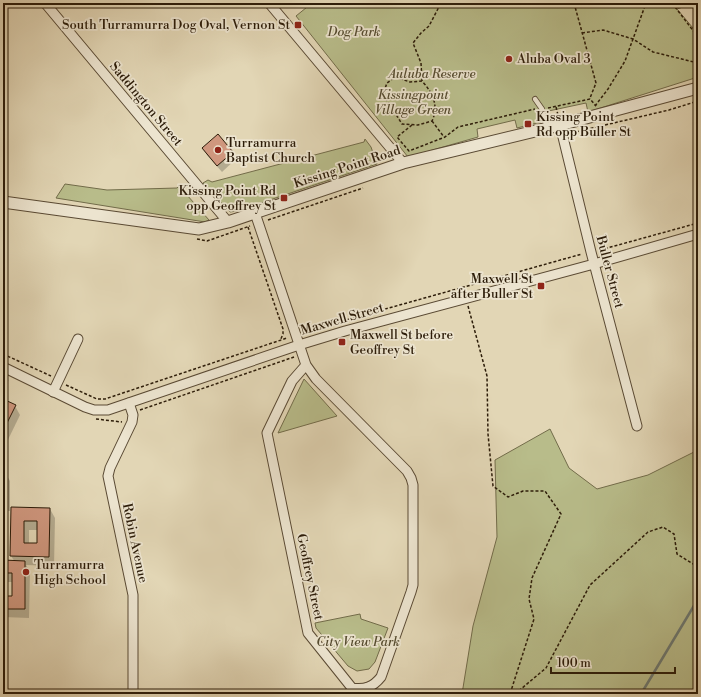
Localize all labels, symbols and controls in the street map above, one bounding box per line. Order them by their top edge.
place label: South Turramurra Dog Oval, Vernon St [62,17,290,33]
marker: South Turramurra Dog Oval, Vernon St [293,20,303,30]
park label: Dog Park [327,24,381,40]
place label: Aluba Oval 3 [516,51,591,67]
marker: Aluba Oval 3 [504,54,514,64]
street label: Saddington Street [106,59,186,150]
park label: Auluba Reserve [386,66,476,82]
park label: Kissingpoint Village Green [375,87,452,118]
place label: Kissing Point Rd opp Buller St [536,109,632,140]
marker: Kissing Point Rd opp Buller St [523,119,533,129]
place label: Turramurra Baptist Church [225,135,315,166]
street label: Kissing Point Road [292,142,403,192]
marker: Turramurra Baptist Church [213,145,223,155]
place label: Kissing Point Rd opp Geoffrey St [178,183,277,214]
marker: Kissing Point Rd opp Geoffrey St [279,193,289,203]
street label: Buller Street [592,233,627,310]
place label: Maxwell St after Buller St [451,271,533,302]
marker: Maxwell St after Buller St [536,281,546,291]
street label: Maxwell Street [299,299,386,339]
place label: Maxwell St before Geoffrey St [350,327,453,358]
marker: Maxwell St before Geoffrey St [337,337,347,347]
street label: Robin Avenue [119,502,151,585]
street label: Geoffrey Street [293,532,327,622]
place label: Turramurra High School [34,557,106,588]
marker: Turramurra High School [21,567,31,577]
park label: City View Park [316,634,400,650]
scale bar [551,649,675,675]
text: 100 m [557,656,591,671]

